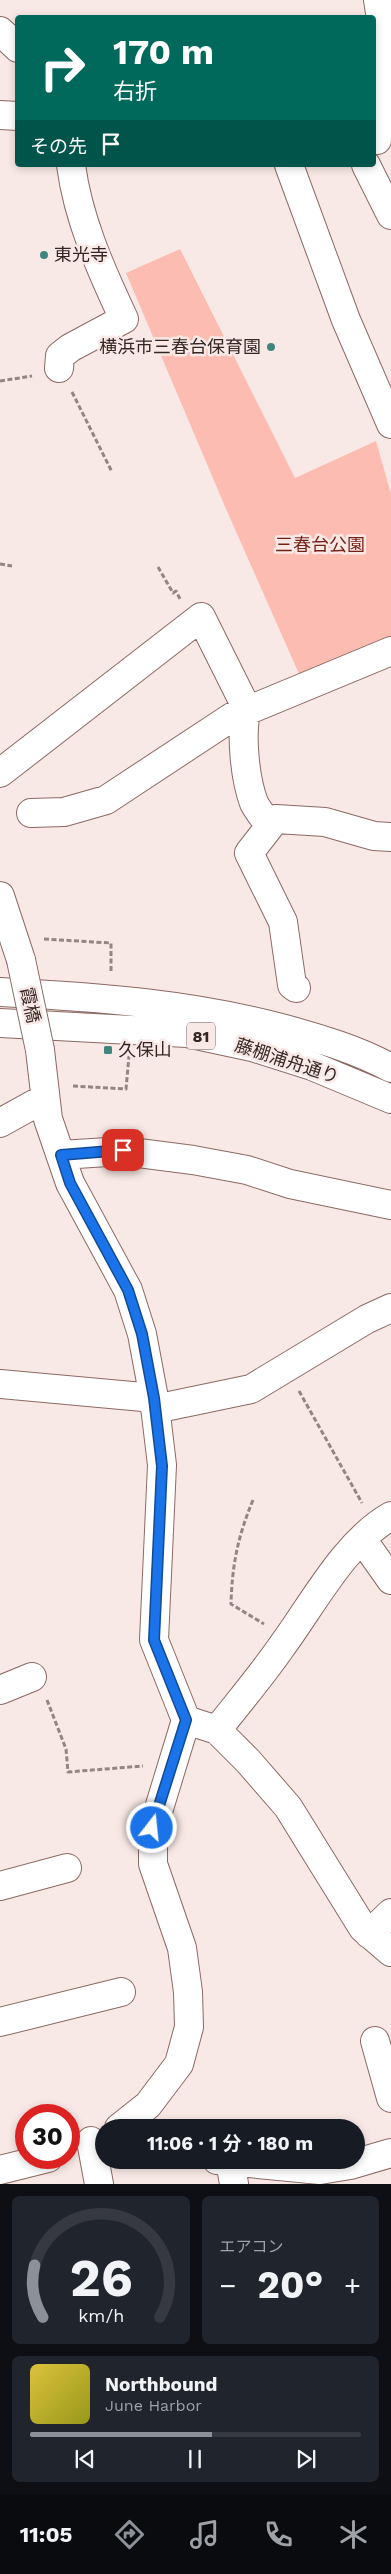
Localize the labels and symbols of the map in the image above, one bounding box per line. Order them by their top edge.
place label: 東光寺 [54,244,108,265]
marker: 東光寺 [38,249,50,261]
place label: 横浜市三春台保育園 [99,336,261,357]
marker: 横浜市三春台保育園 [265,341,277,353]
park label: 三春台公園 [275,534,365,555]
street label: 霞橋 [16,985,45,1025]
road number: 81 [187,1022,215,1050]
street label: 藤棚浦舟通り [233,1034,342,1087]
place label: 久保山 [118,1039,172,1060]
marker: 久保山 [102,1044,114,1056]
pin [102,1129,144,1171]
position arrow [125,1801,177,1853]
speed limit sign: 30 [15,2104,80,2169]

